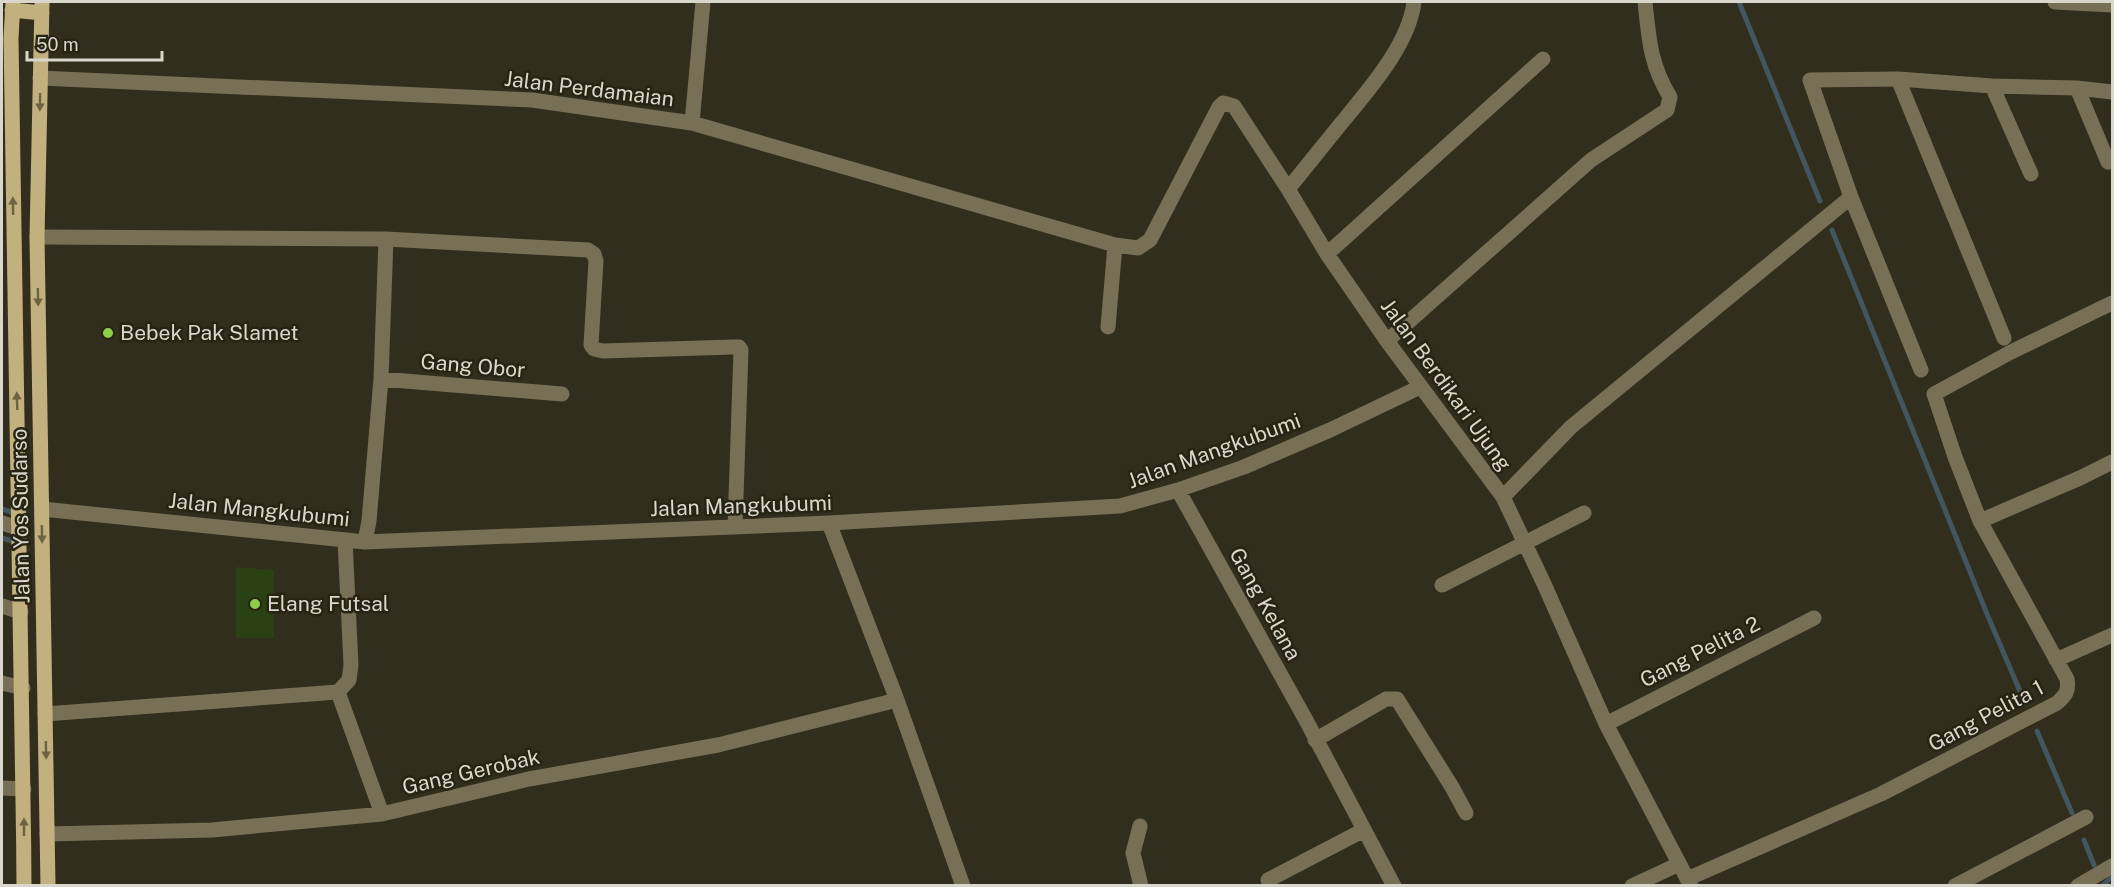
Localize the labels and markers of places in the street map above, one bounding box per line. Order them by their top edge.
place label: Bebek Pak Slamet [120,320,299,345]
marker: Bebek Pak Slamet [101,326,115,340]
place label: Elang Futsal [267,591,389,616]
marker: Elang Futsal [248,597,262,611]

